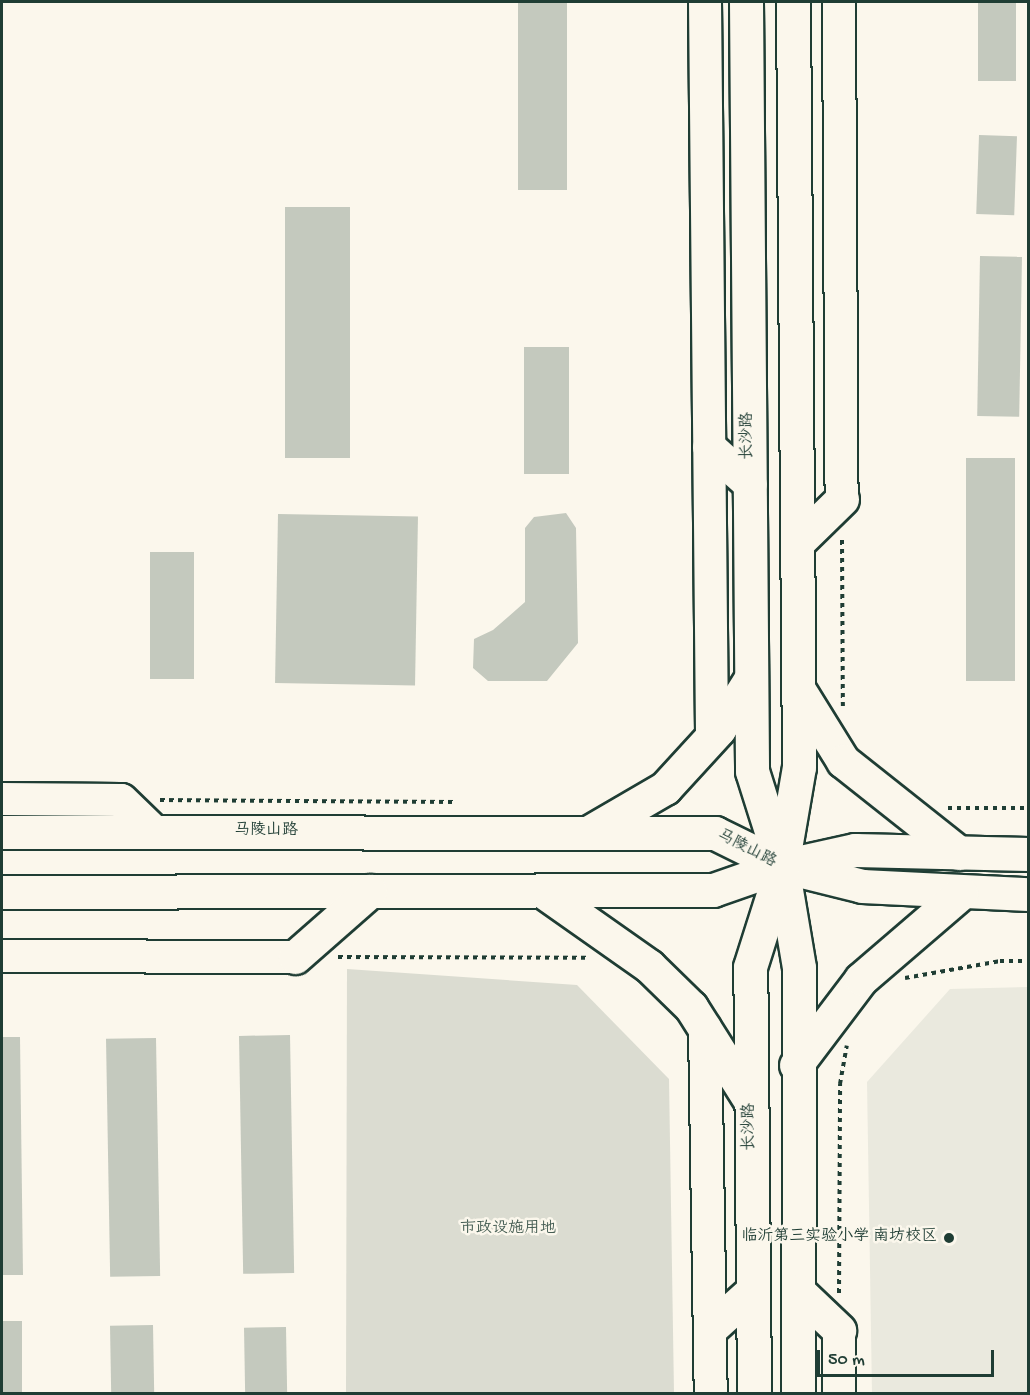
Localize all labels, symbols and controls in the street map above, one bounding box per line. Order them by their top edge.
street label: 长沙路 [739,412,759,460]
street label: 马陵山路 [234,822,298,842]
street label: 马陵山路 [713,827,779,873]
street label: 长沙路 [741,1103,761,1151]
park label: 市政设施用地 [460,1220,556,1240]
place label: 临沂第三实验小学 南坊校区 [741,1228,937,1248]
marker: 临沂第三实验小学 南坊校区 [942,1231,956,1245]
scale bar [820,1338,997,1376]
text: 50 m [828,1350,865,1371]

